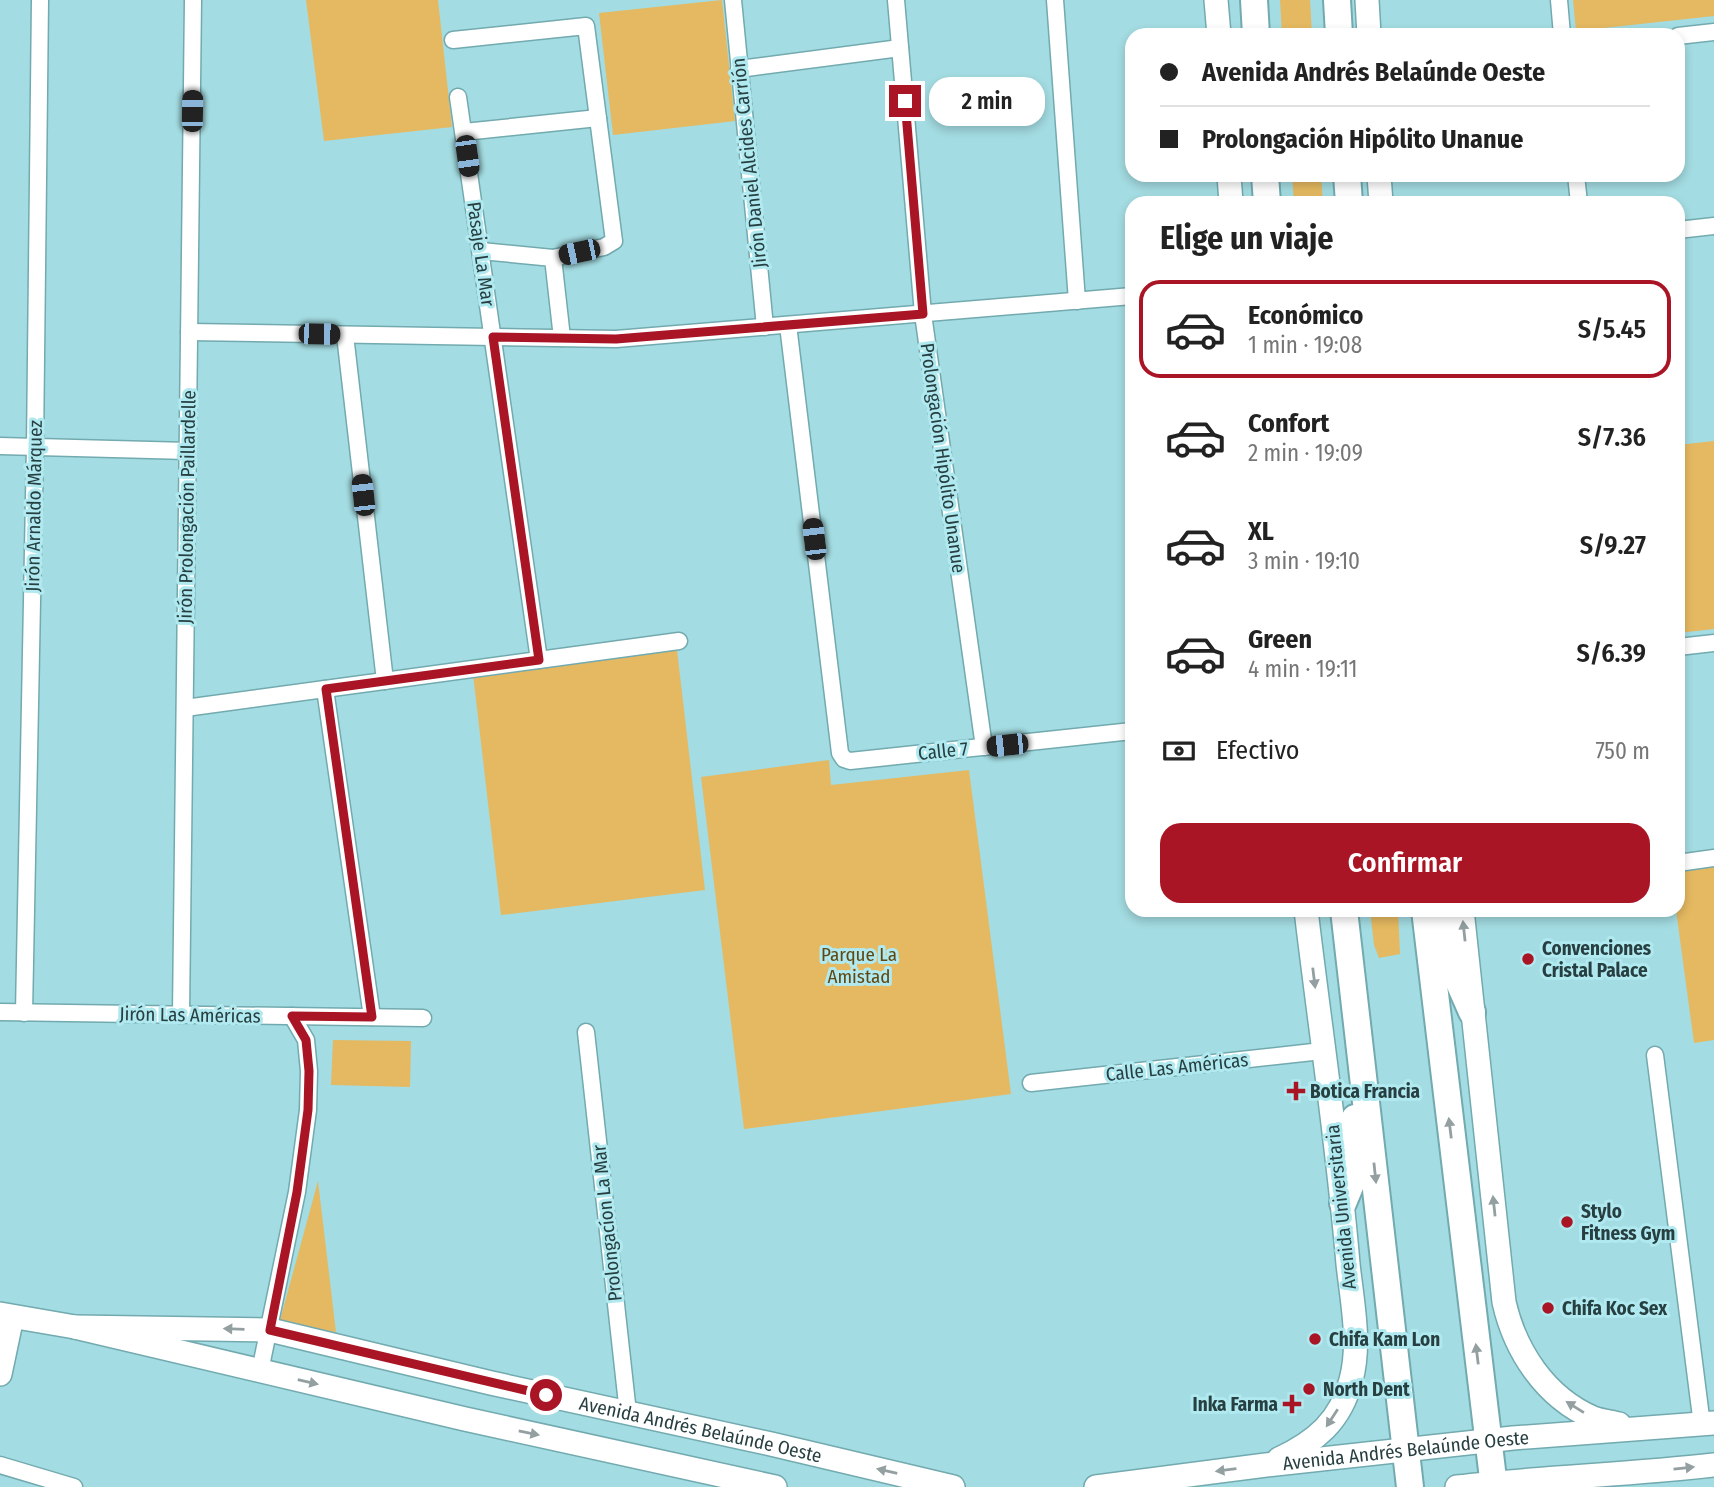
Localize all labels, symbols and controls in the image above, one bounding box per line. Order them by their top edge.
street label: Jirón Daniel Alcides Carrión [727,57,771,269]
text: Avenida Andrés Belaúnde Oeste [1202,57,1545,88]
callout: 2 min [930,76,1045,126]
route end [889,85,921,117]
text: 2 min [961,87,1013,115]
car [182,90,203,132]
text: Prolongación Hipólito Unanue [1202,124,1523,155]
car [454,134,481,178]
street label: Pasaje La Mar [462,200,500,308]
text: Elige un viaje [1160,219,1333,257]
car [557,237,602,267]
icon: car [1164,298,1227,361]
text: Económico [1248,300,1363,331]
text: S/5.45 [1578,314,1646,345]
car [298,323,341,345]
text: 1 min · 19:08 [1248,331,1362,359]
street label: Prolongación Hipólito Unanue [915,341,971,575]
street label: Jirón Prolongación Paillardelle [173,390,201,624]
icon: car [1164,406,1227,469]
text: Confort [1248,408,1329,439]
street label: Jirón Arnaldo Márquez [21,419,47,592]
text: S/7.36 [1578,422,1646,453]
text: 2 min · 19:09 [1248,439,1363,467]
car [351,473,376,517]
icon: car [1164,514,1227,577]
text: XL [1248,516,1274,547]
car [802,517,827,561]
text: S/9.27 [1580,530,1646,561]
text: 3 min · 19:10 [1248,547,1360,575]
icon: car [1164,622,1227,685]
text: Green [1248,624,1312,655]
text: S/6.39 [1576,638,1646,669]
text: 4 min · 19:11 [1248,655,1358,683]
car [986,732,1029,758]
icon: cash [1160,732,1198,770]
text: Efectivo [1216,735,1300,766]
street label: Calle 7 [917,737,969,765]
text: 750 m [1595,737,1650,765]
button: Confirmar [1160,823,1650,903]
one-way arrow [1459,920,1470,942]
place label: Convenciones Cristal Palace [1542,937,1652,982]
park label: Parque La Amistad [821,943,897,988]
marker: Convenciones Cristal Palace [1520,951,1536,967]
one-way arrow [1308,967,1319,989]
street label: Jirón Las Américas [119,1002,261,1028]
street label: Calle Las Américas [1105,1048,1249,1086]
place label: Botica Francia [1310,1080,1420,1103]
marker: Botica Francia [1288,1083,1304,1099]
one-way arrow [1445,1117,1456,1139]
street label: Avenida Universitaria [1321,1123,1361,1291]
street label: Prolongacíon La Mar [587,1143,627,1302]
one-way arrow [1369,1162,1380,1184]
one-way arrow [1488,1195,1499,1217]
place label: Stylo Fitness Gym [1581,1200,1675,1245]
marker: Stylo Fitness Gym [1559,1214,1575,1230]
place label: Chifa Koc Sex [1562,1297,1668,1320]
marker: Chifa Koc Sex [1540,1300,1556,1316]
one-way arrow [223,1323,245,1334]
place label: Chifa Kam Lon [1329,1328,1440,1351]
marker: Chifa Kam Lon [1307,1331,1323,1347]
one-way arrow [1471,1343,1482,1365]
one-way arrow [297,1377,319,1388]
place label: North Dent [1323,1378,1410,1401]
route start [530,1379,562,1411]
marker: North Dent [1301,1381,1317,1397]
street label: Avenida Andrés Belaúnde Oeste [577,1391,824,1467]
place label: Inka Farma [1193,1393,1278,1416]
marker: Inka Farma [1284,1396,1300,1412]
one-way arrow [1566,1400,1585,1413]
one-way arrow [1326,1409,1339,1428]
street label: Avenida Andrés Belaúnde Oeste [1281,1425,1530,1475]
one-way arrow [518,1428,540,1439]
one-way arrow [1673,1462,1695,1473]
one-way arrow [876,1465,898,1476]
one-way arrow [1215,1465,1237,1476]

